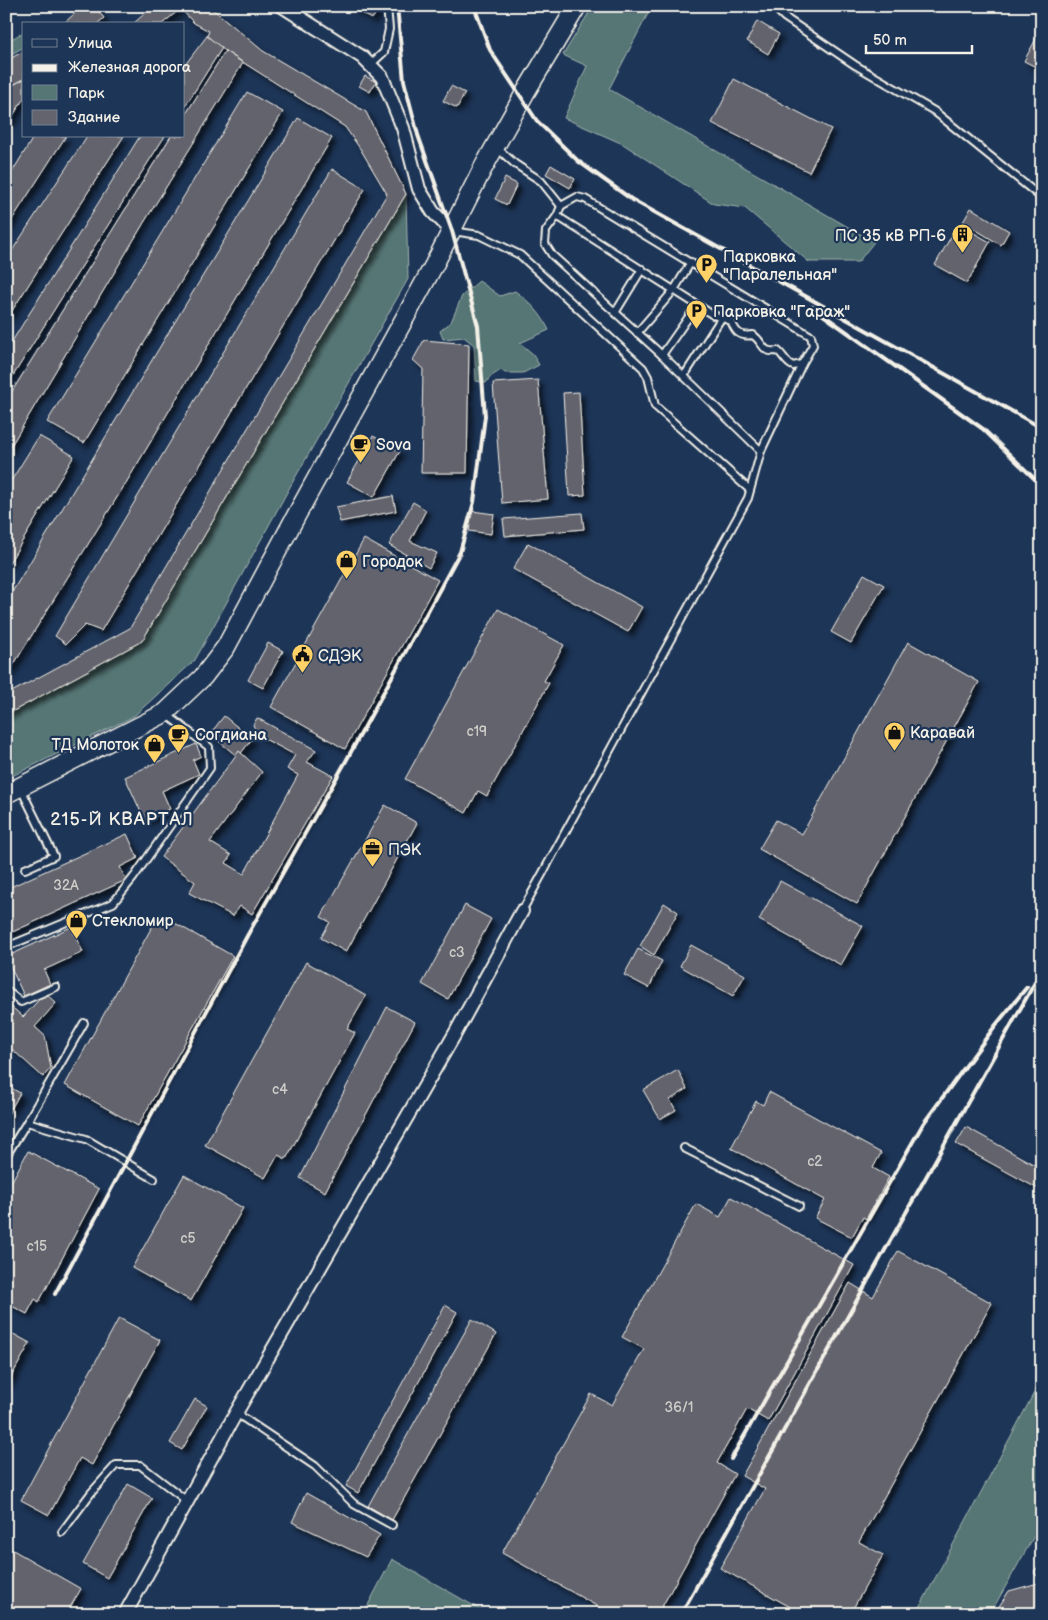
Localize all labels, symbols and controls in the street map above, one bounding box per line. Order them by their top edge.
legend [22,22,185,138]
scale bar [866,22,972,54]
text: 50 m [873,31,907,50]
text: Улица [68,34,113,53]
text: Железная дорога [68,58,191,77]
text: Парк [68,84,105,103]
text: Здание [68,108,120,127]
building icon: ПС 35 кВ РП-6 [950,223,974,254]
place label: ПС 35 кВ РП-6 [835,227,946,246]
place label: Парковка "Паралельная" [723,248,837,285]
parking icon: Парковка "Паралельная" [695,253,719,284]
parking icon: Парковка "Гараж" [685,299,709,330]
place label: Парковка "Гараж" [713,303,850,322]
cafe icon: Sova [348,432,372,463]
place label: Sova [376,436,411,455]
shop icon: Городок [334,549,358,580]
place label: Городок [362,553,423,572]
public building icon: СДЭК [290,643,314,674]
place label: СДЭК [318,647,362,666]
shop icon: Каравай [882,720,906,751]
cafe icon: Согдиана [167,722,191,753]
house number: с19 [467,723,487,740]
place label: Каравай [910,724,975,743]
place label: Согдиана [195,726,268,745]
shop icon: ТД Молоток [143,732,167,763]
place label: ТД Молоток [51,736,139,755]
district label: 215-Й КВАРТАЛ [50,809,194,830]
office icon: ПЭК [360,837,384,868]
place label: ПЭК [388,841,422,860]
house number: 32А [53,877,79,894]
shop icon: Стекломир [64,908,88,939]
place label: Стекломир [92,912,174,931]
house number: с3 [449,944,465,961]
house number: с4 [272,1081,288,1098]
house number: с2 [807,1153,823,1170]
house number: с5 [181,1230,195,1247]
house number: с15 [27,1238,47,1255]
house number: 36/1 [665,1399,693,1416]

